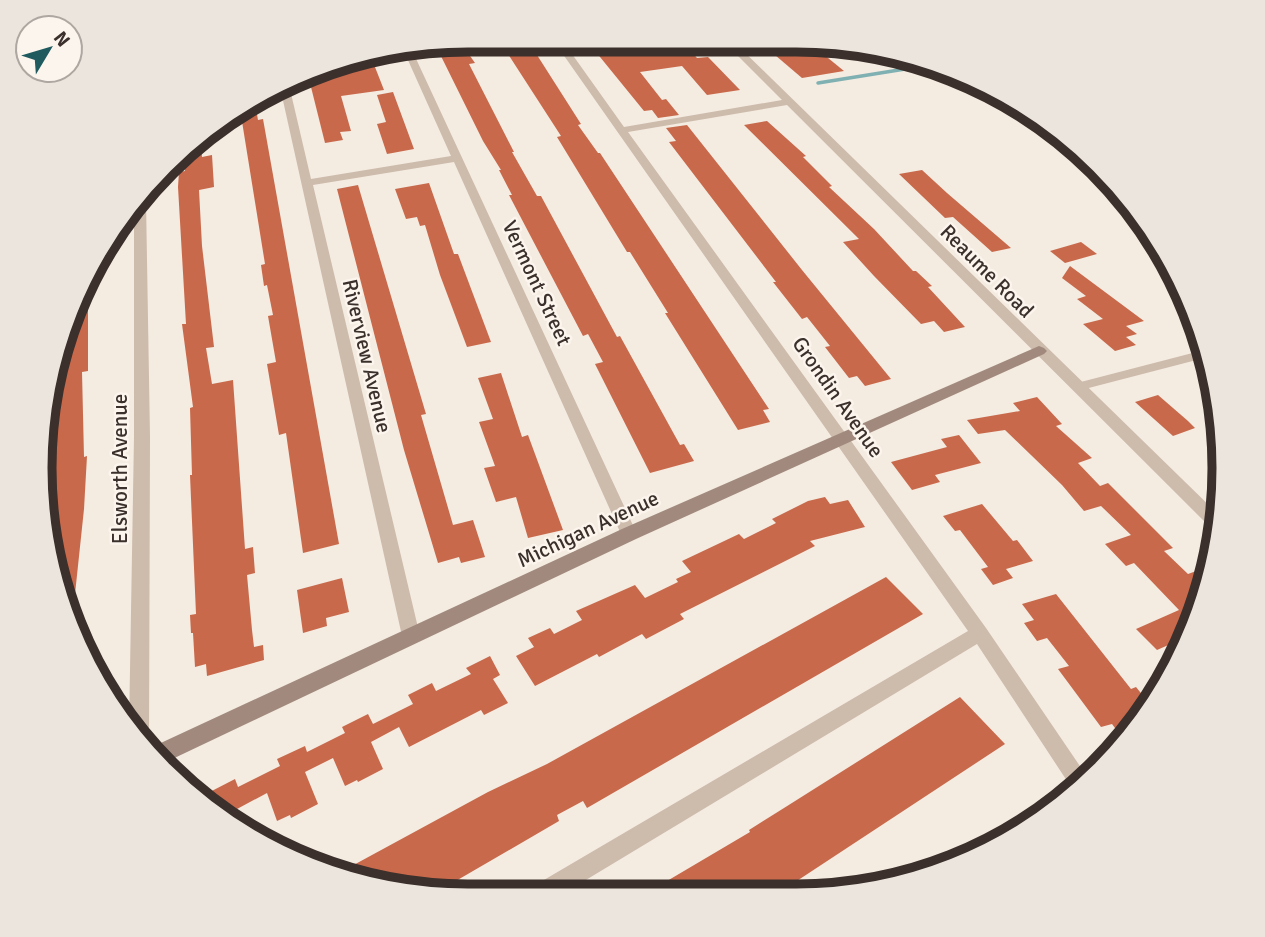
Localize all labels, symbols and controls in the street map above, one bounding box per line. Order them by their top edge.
north arrow [14,14,84,84]
text: N [48,27,75,52]
street label: Vermont Street [497,216,577,350]
street label: Reaume Road [935,219,1039,323]
street label: Riverview Avenue [337,277,397,435]
street label: Grondin Avenue [787,331,889,463]
street label: Elsworth Avenue [107,394,133,544]
street label: Michigan Avenue [513,485,663,573]

